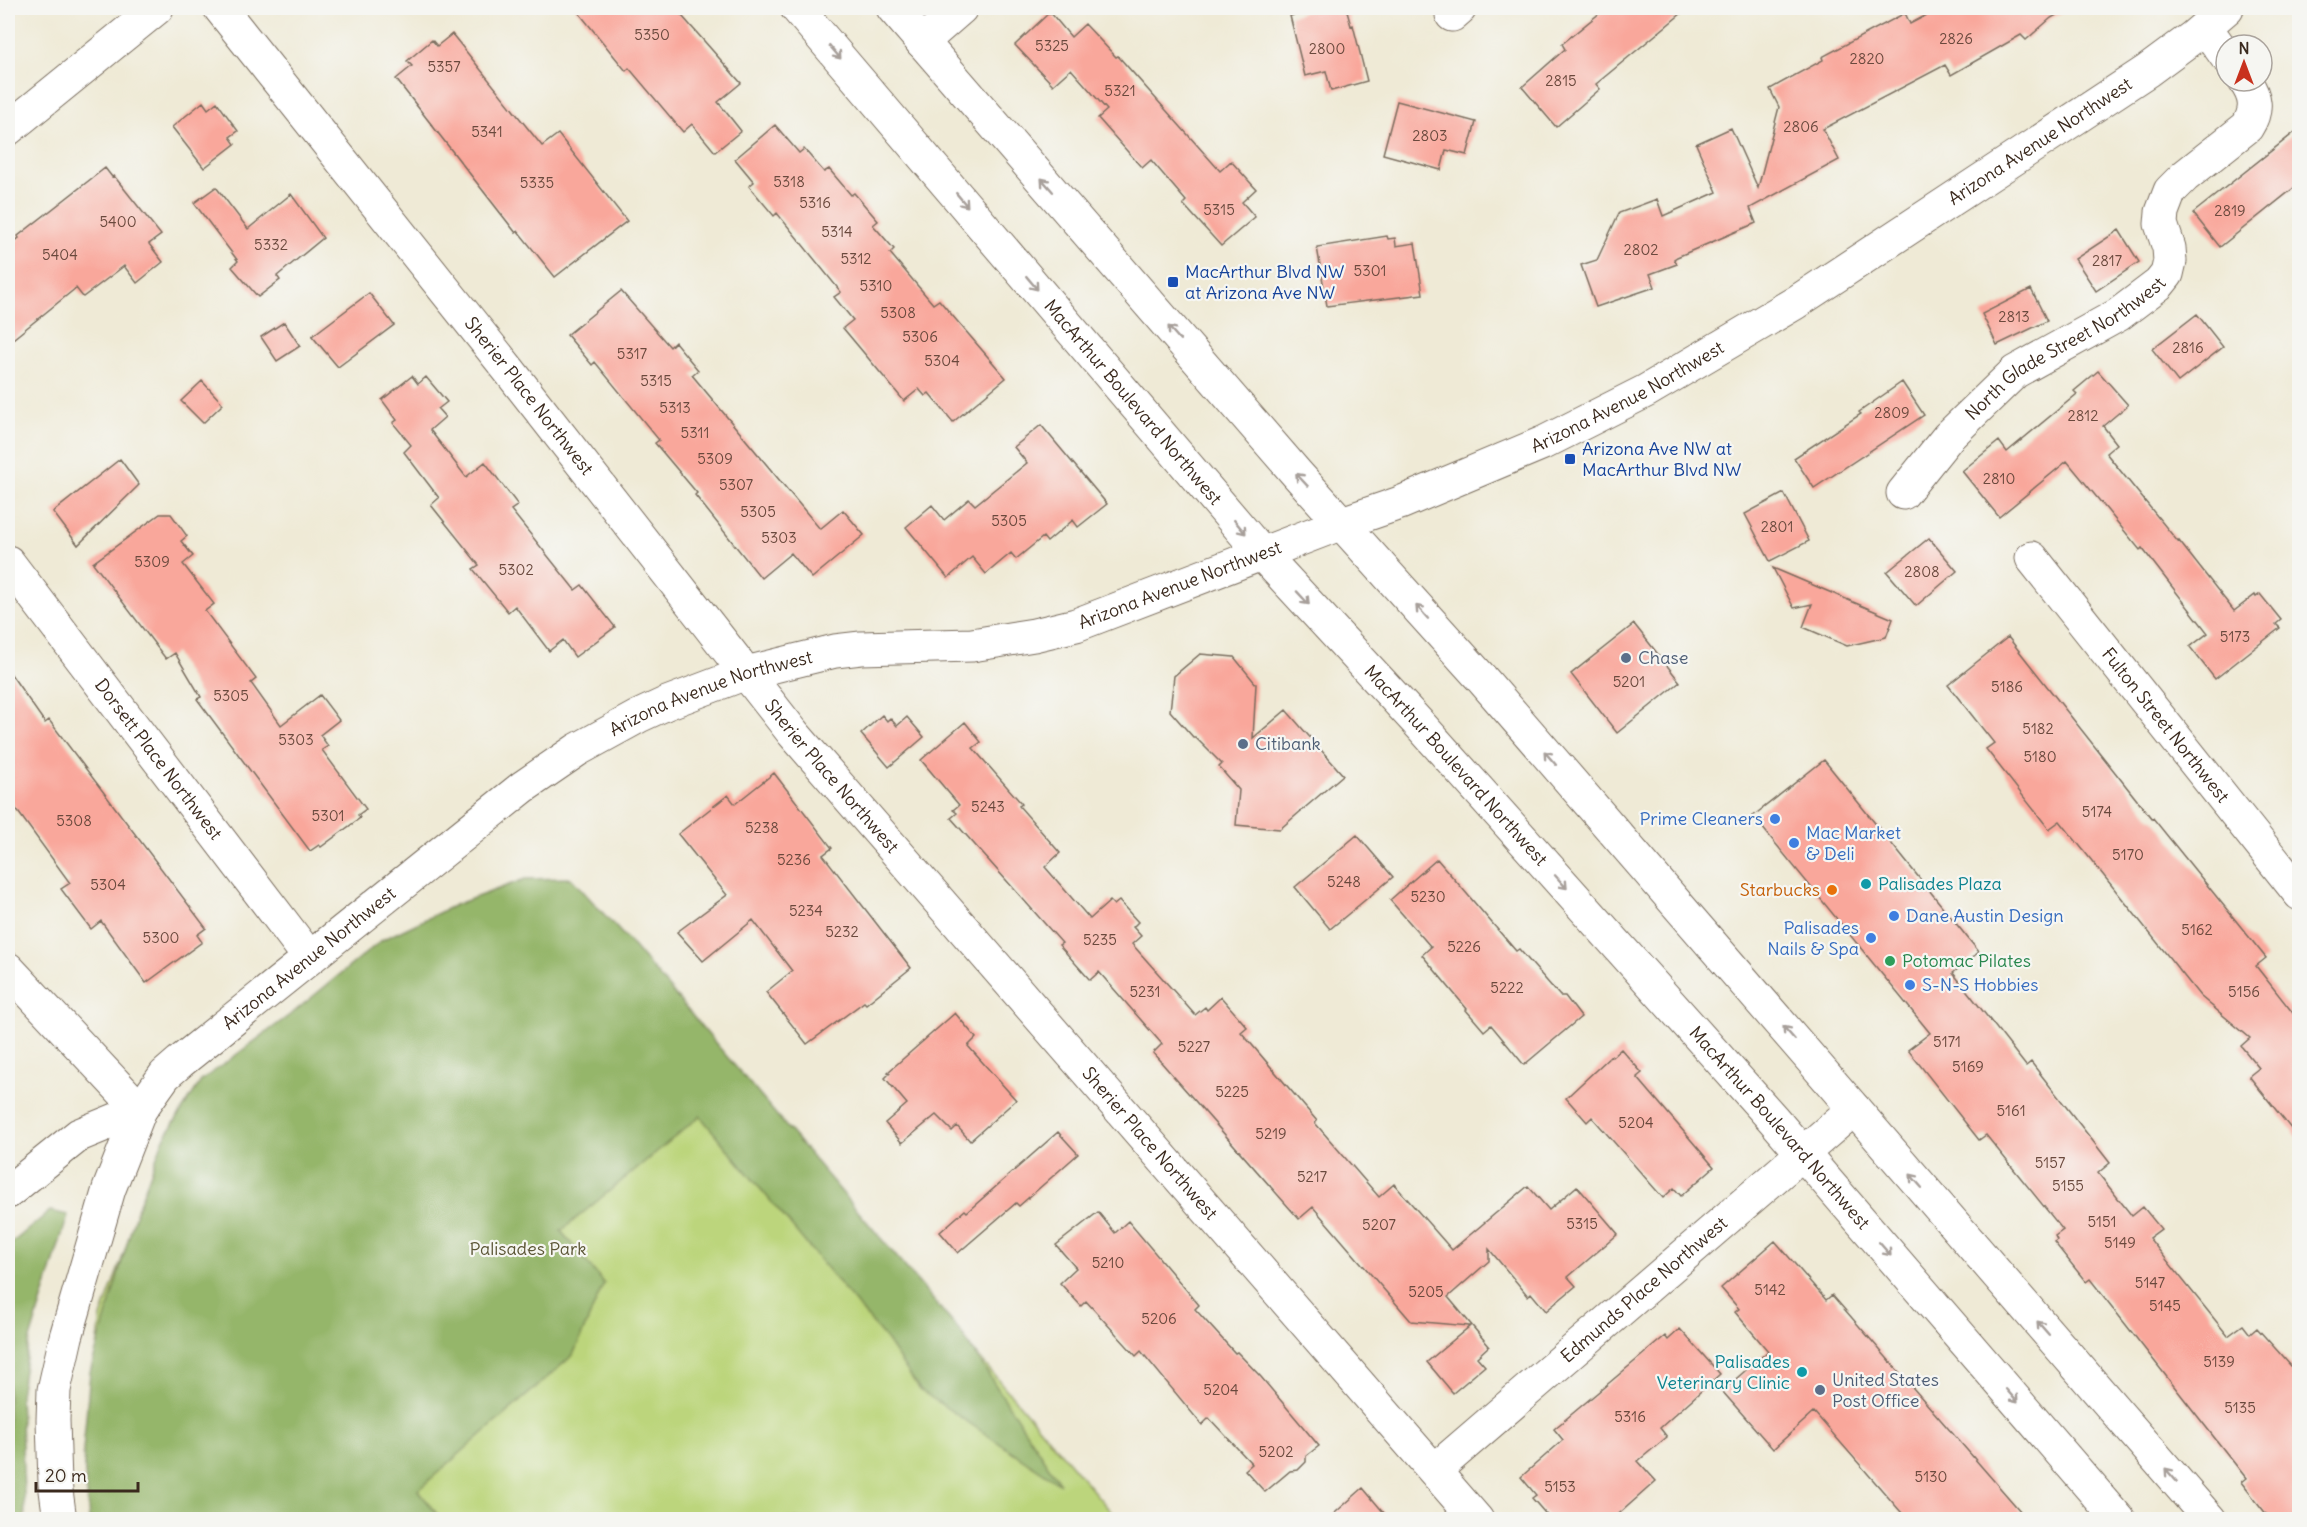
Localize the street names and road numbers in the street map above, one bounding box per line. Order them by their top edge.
street label: Arizona Avenue Northwest [1944,72,2136,210]
street label: North Glade Street Northwest [1960,272,2171,425]
street label: MacArthur Boulevard Northwest [1039,295,1227,509]
street label: Sherier Place Northwest [460,312,599,479]
street label: Arizona Avenue Northwest [1528,336,1728,458]
street label: Arizona Avenue Northwest [1075,535,1285,634]
street label: Fulton Street Northwest [2097,643,2235,807]
street label: Arizona Avenue Northwest [605,645,815,741]
street label: MacArthur Boulevard Northwest [1359,660,1553,870]
street label: Dorsett Place Northwest [90,674,227,844]
street label: Sherier Place Northwest [760,694,904,858]
street label: Arizona Avenue Northwest [217,882,400,1035]
street label: MacArthur Boulevard Northwest [1685,1021,1875,1234]
street label: Sherier Place Northwest [1078,1062,1223,1224]
street label: Edmunds Place Northwest [1556,1211,1732,1368]

